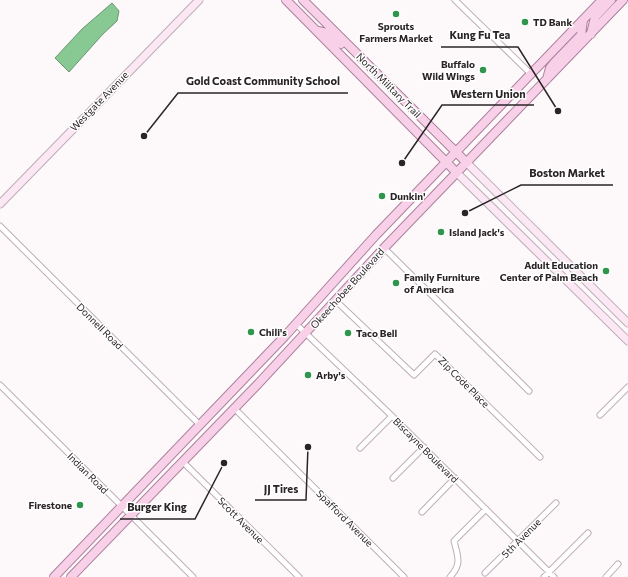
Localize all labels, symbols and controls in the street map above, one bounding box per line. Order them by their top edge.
marker: Sprouts Farmers Market [391,9,401,19]
place label: TD Bank [533,16,572,28]
marker: TD Bank [520,17,530,27]
place label: Sprouts Farmers Market [359,20,433,44]
callout: Kung Fu Tea [441,24,518,47]
text: Kung Fu Tea [450,28,511,41]
street label: North Military Trail [354,50,424,120]
place label: Buffalo Wild Wings [422,58,475,82]
marker: Buffalo Wild Wings [478,65,488,75]
street label: Westgate Avenue [67,69,131,133]
callout: Gold Coast Community School [178,70,348,93]
text: Gold Coast Community School [186,74,340,87]
callout: Western Union [442,82,534,105]
text: Western Union [450,87,526,100]
callout: Boston Market [521,162,613,185]
text: Boston Market [529,166,605,179]
place label: Dunkin' [390,190,425,202]
marker: Dunkin' [377,191,387,201]
place label: Island Jack's [449,226,505,238]
marker: Island Jack's [436,227,446,237]
street label: Okeechobee Boulevard [308,245,387,331]
place label: Adult Education Center of Palm Beach [500,259,598,283]
marker: Adult Education Center of Palm Beach [601,266,611,276]
place label: Family Furniture of America [404,271,480,295]
marker: Family Furniture of America [391,278,401,288]
street label: Donnell Road [74,300,126,352]
place label: Chili's [259,326,287,338]
marker: Chili's [246,327,256,337]
place label: Taco Bell [356,327,397,339]
marker: Taco Bell [343,328,353,338]
street label: Zip Code Place [436,354,492,410]
place label: Arby's [316,369,346,381]
marker: Arby's [303,370,313,380]
street label: Biscayne Boulevard [391,415,461,485]
street label: Indian Road [65,450,111,496]
callout: JJ Tires [255,477,306,500]
text: JJ Tires [264,482,298,496]
street label: Spafford Avenue [314,487,376,549]
street label: Scott Avenue [215,494,267,546]
callout: Burger King [120,496,195,519]
place label: Firestone [28,499,72,511]
marker: Firestone [75,500,85,510]
text: Burger King [127,500,187,513]
street label: 5th Avenue [499,516,543,560]

